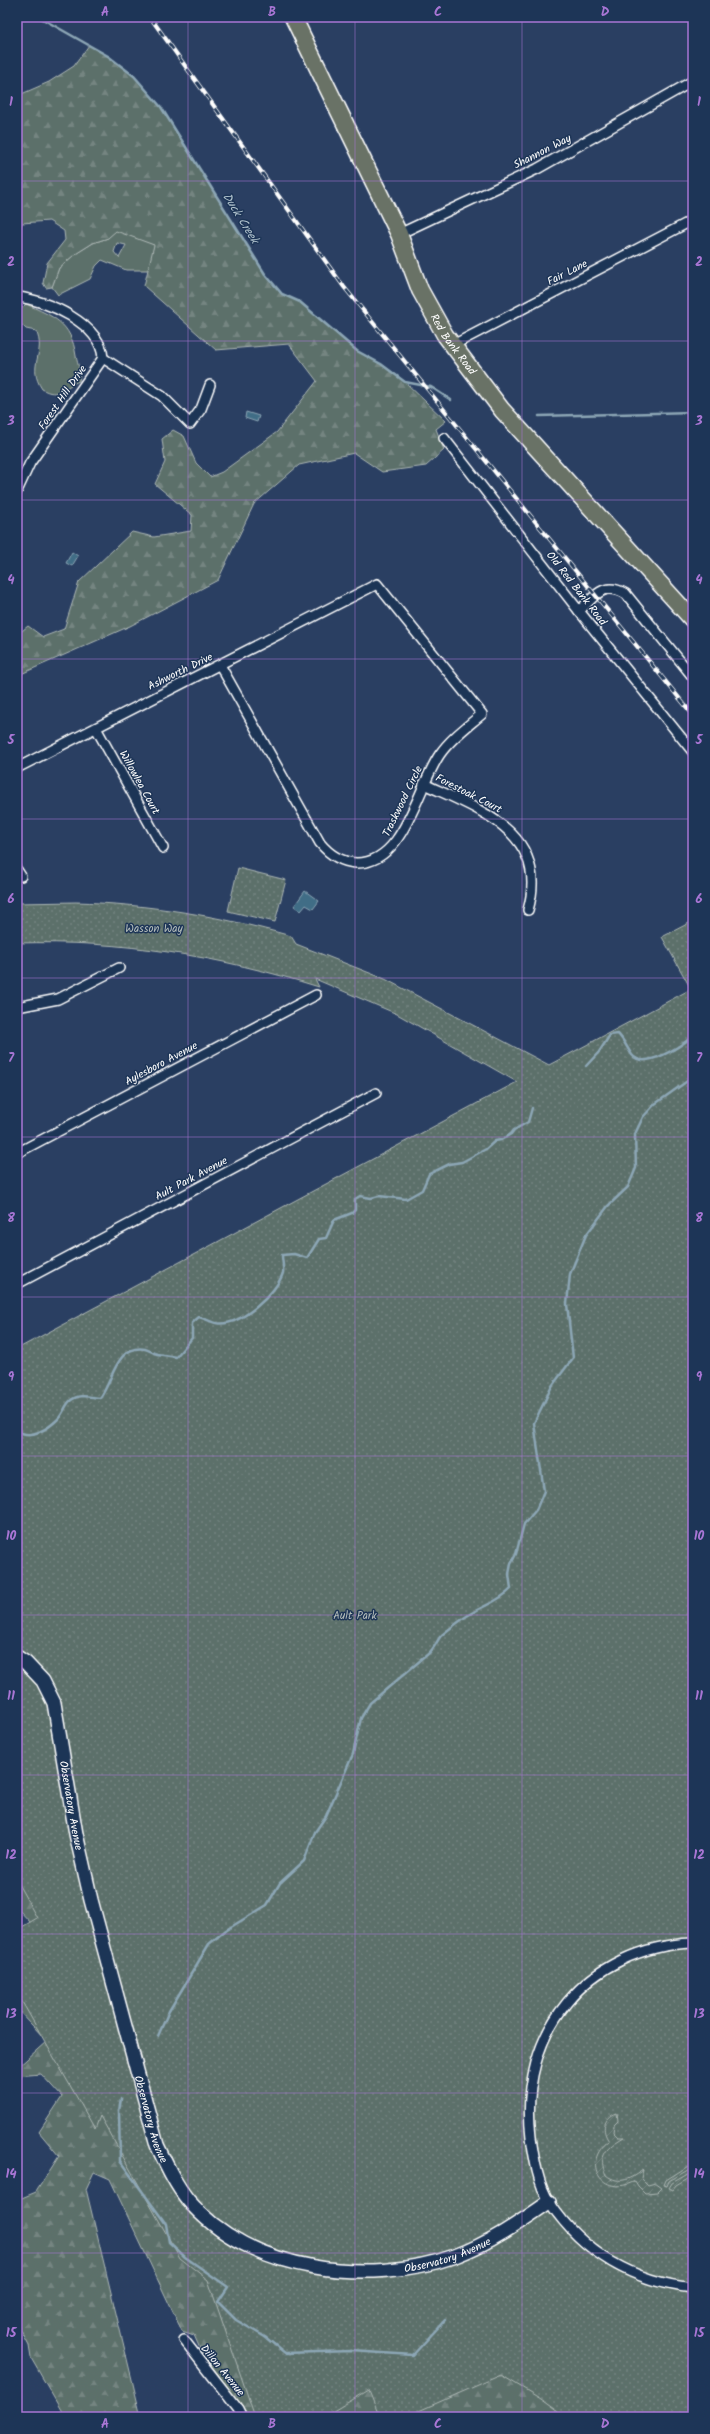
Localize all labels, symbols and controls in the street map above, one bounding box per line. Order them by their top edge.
text: A [101,2,109,23]
text: B [268,2,276,23]
text: C [434,2,442,23]
text: D [601,2,610,23]
text: 1 [9,92,13,113]
text: 1 [697,92,701,113]
street label: Shannon Way [510,129,575,174]
water label: Duck Creek [217,189,265,249]
text: 2 [7,252,15,273]
text: 2 [695,252,703,273]
street label: Fair Lane [544,255,591,291]
street label: Red Bank Road [425,311,481,379]
street label: Forest Hill Drive [34,361,92,434]
text: 3 [6,411,15,432]
text: 3 [694,411,703,432]
street label: Old Red Bank Road [541,548,611,630]
text: 4 [7,570,15,591]
text: 4 [695,570,703,591]
street label: Ashworth Drive [145,648,216,696]
text: 5 [7,730,16,751]
text: 5 [695,730,704,751]
street label: Willowlea Court [114,747,165,819]
street label: Traskwood Circle [378,763,428,840]
street label: Forestoak Court [432,769,506,819]
text: 6 [7,889,15,910]
text: 6 [695,889,703,910]
park label: Wasson Way [125,920,183,938]
street label: Aylesboro Avenue [122,1037,201,1091]
text: 7 [8,1048,15,1069]
text: 7 [696,1048,703,1069]
street label: Ault Park Avenue [152,1152,231,1206]
text: 8 [7,1208,15,1229]
text: 8 [695,1208,703,1229]
text: 9 [8,1367,15,1388]
text: 9 [696,1367,703,1388]
text: 10 [6,1526,17,1547]
text: 10 [694,1526,705,1547]
park label: Ault Park [333,1607,377,1625]
text: 11 [7,1686,15,1707]
text: 11 [695,1686,703,1707]
street label: Observatory Avenue [54,1759,87,1852]
text: 12 [5,1845,17,1866]
text: 12 [693,1845,705,1866]
text: 13 [5,2004,17,2025]
text: 13 [693,2004,705,2025]
street label: Observatory Avenue [129,2074,172,2166]
text: 14 [5,2164,17,2185]
text: 14 [693,2164,705,2185]
street label: Observatory Avenue [403,2233,494,2278]
text: 15 [6,2323,18,2344]
text: 15 [694,2323,706,2344]
street label: Dillon Avenue [195,2341,249,2401]
text: A [101,2414,109,2434]
text: B [268,2414,276,2434]
text: C [434,2414,442,2434]
text: D [601,2414,610,2434]

